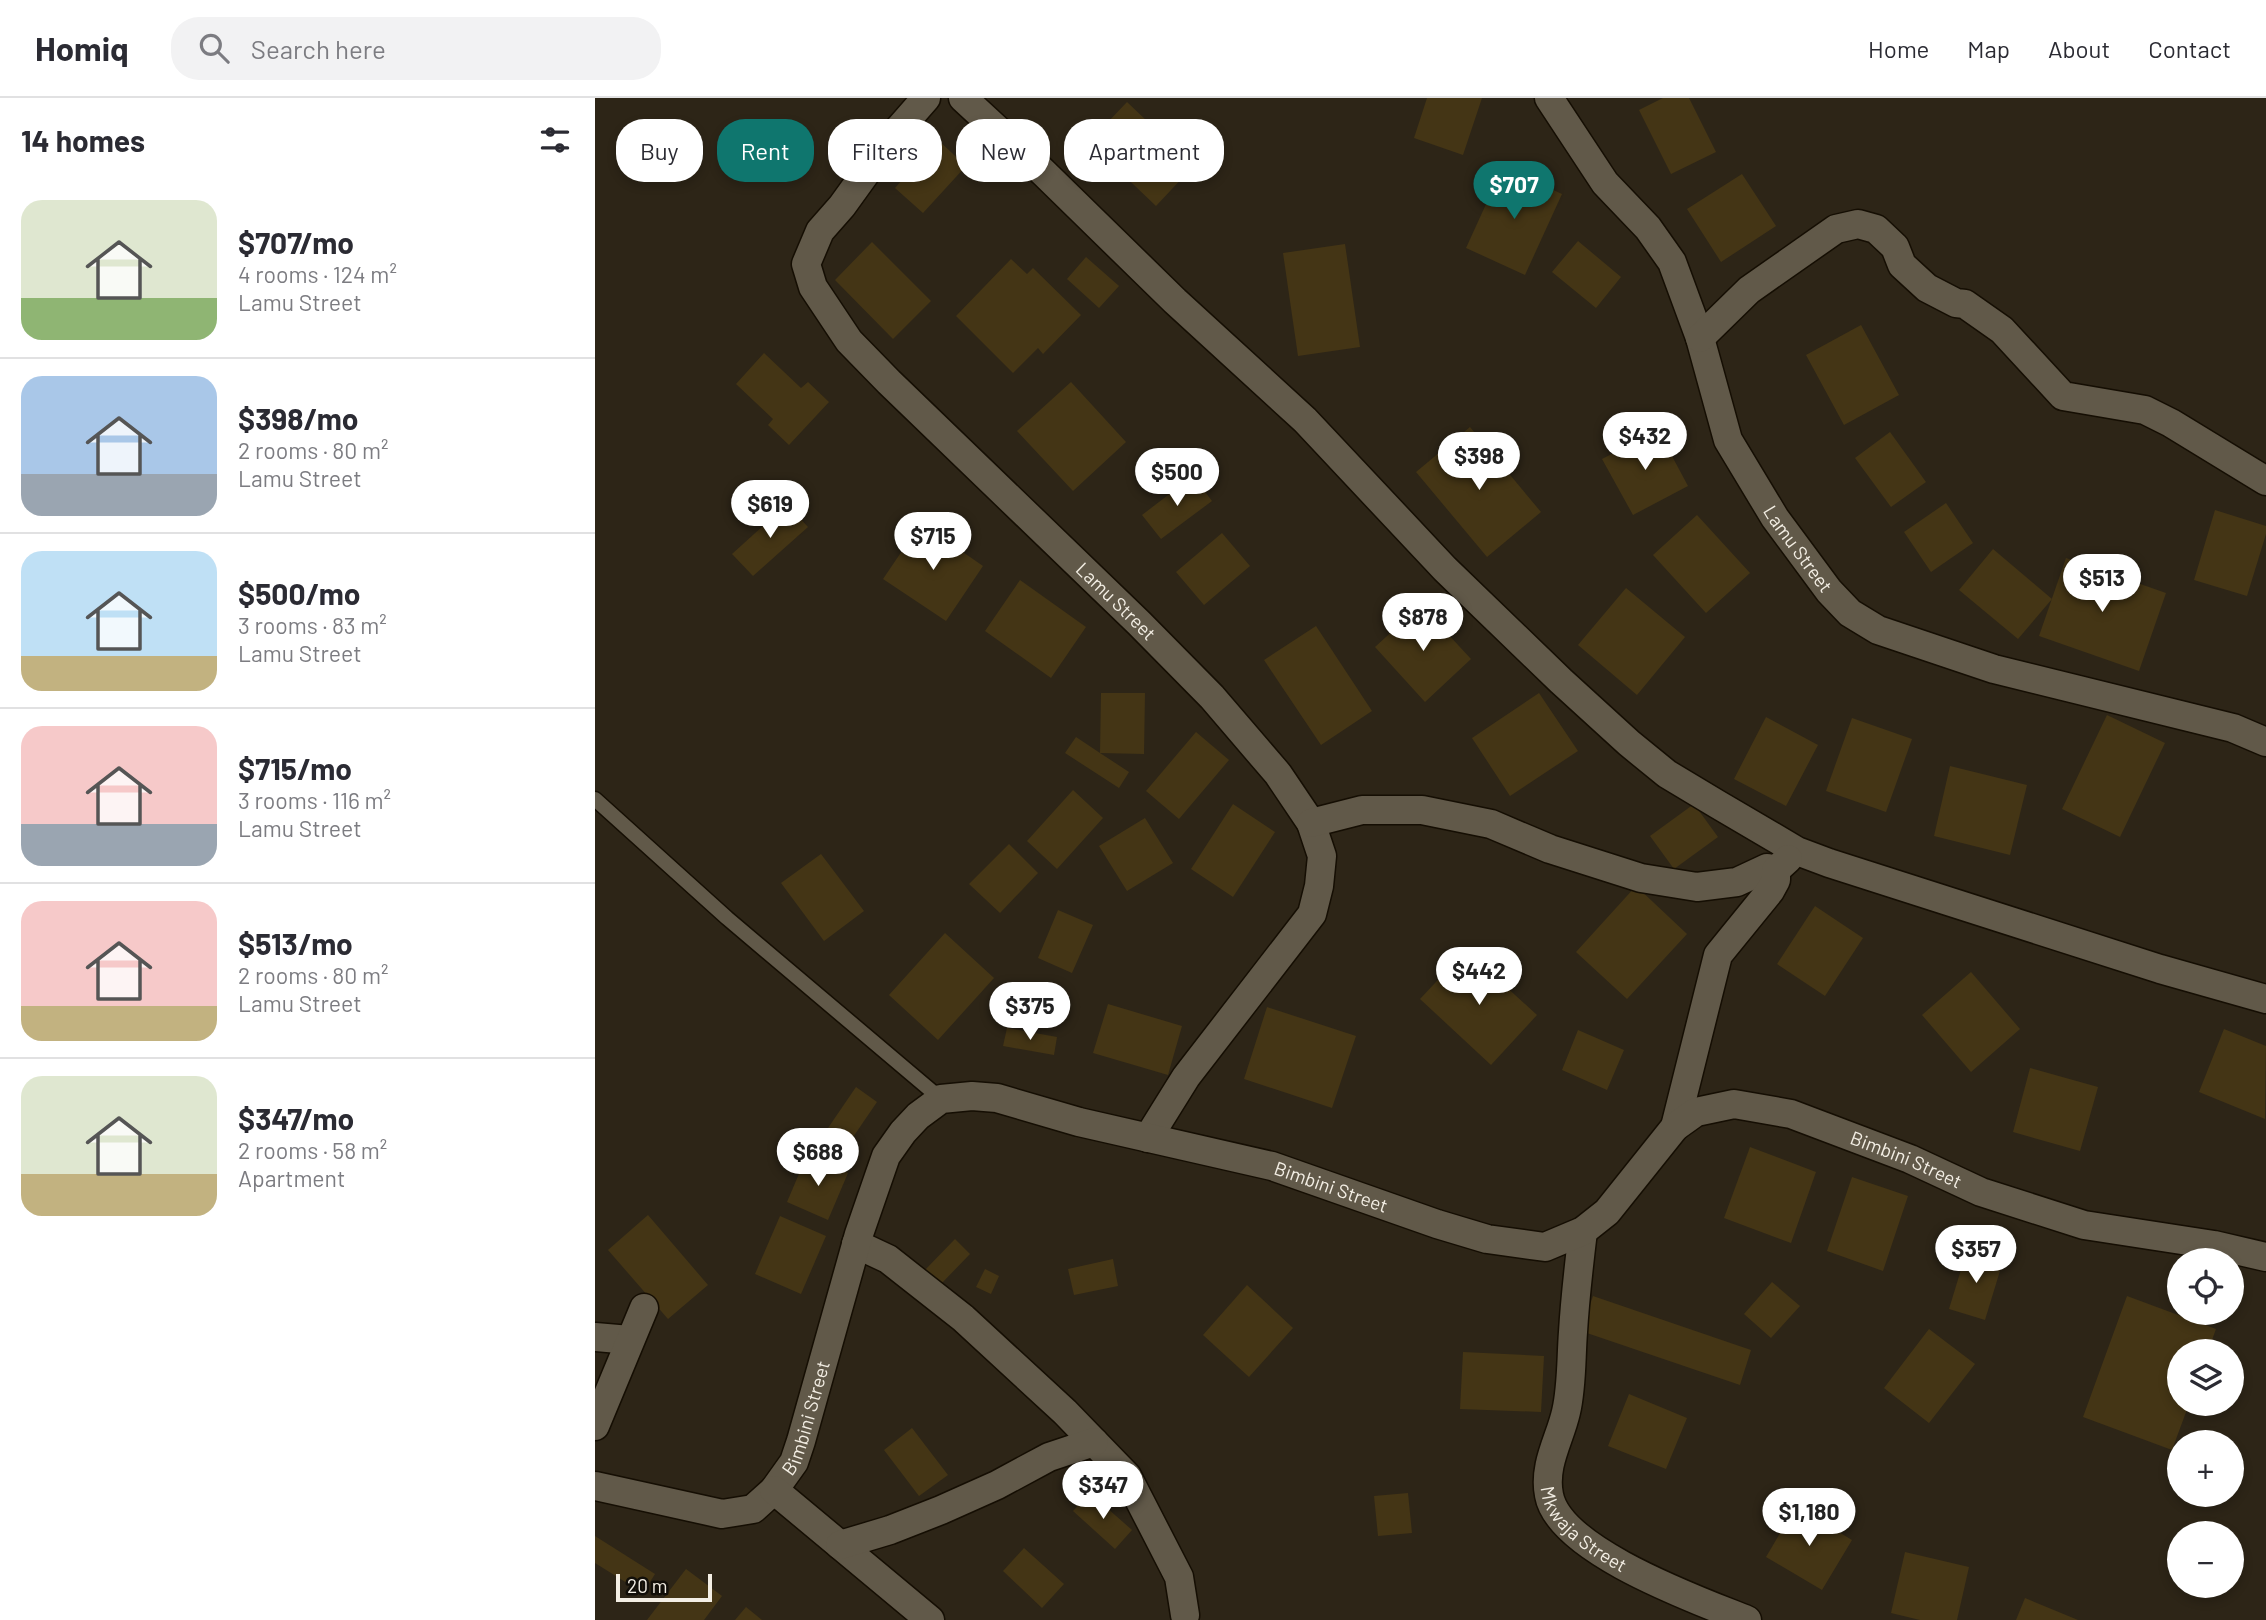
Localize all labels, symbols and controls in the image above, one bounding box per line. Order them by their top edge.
search box [171,17,661,80]
text: Homiq [35,28,129,68]
icon: search [195,29,233,67]
text: Search here [251,33,386,64]
text: Home [1868,34,1929,63]
text: Map [1967,34,2010,63]
text: About [2048,34,2110,63]
text: Contact [2148,34,2231,63]
chip: Buy [616,119,703,182]
chip: Rent [717,119,814,182]
chip: Filters [828,119,942,182]
chip: New [956,119,1050,182]
chip: Apartment [1064,119,1224,182]
icon: filters [536,121,574,159]
text: 14 homes [21,122,145,158]
pin: $707 [1473,162,1555,221]
text: $707 [1489,170,1539,198]
text: $707/mo [238,224,354,260]
icon: home [77,228,161,312]
text: 4 rooms · 124 m² [238,260,397,288]
text: Lamu Street [238,288,362,316]
text: $398/mo [238,400,359,436]
icon: home [77,404,161,488]
pin: $432 [1604,412,1686,472]
text: $432 [1619,421,1671,449]
pin: $398 [1438,432,1520,492]
text: 2 rooms · 80 m² [238,436,388,464]
text: $398 [1454,441,1504,469]
pin: $500 [1136,448,1218,508]
text: $500 [1151,457,1203,485]
text: Lamu Street [238,464,362,492]
pin: $619 [729,480,811,540]
text: $619 [747,489,793,517]
street label: Lamu Street [1759,501,1838,597]
pin: $715 [892,512,974,572]
text: $715 [910,521,956,549]
pin: $513 [2061,554,2143,614]
street label: Lamu Street [1072,557,1161,645]
text: $513 [2079,563,2125,591]
text: $500/mo [238,575,361,611]
icon: home [77,579,161,663]
pin: $878 [1382,594,1464,653]
text: $878 [1398,602,1448,630]
text: 3 rooms · 83 m² [238,611,387,639]
text: Lamu Street [238,639,362,667]
text: $715/mo [238,750,352,786]
icon: home [77,754,161,838]
text: 3 rooms · 116 m² [238,786,391,814]
text: Lamu Street [238,814,362,842]
text: $513/mo [238,925,353,961]
icon: home [77,929,161,1013]
pin: $442 [1438,948,1520,1007]
text: $442 [1452,956,1506,984]
text: 2 rooms · 80 m² [238,961,388,989]
pin: $375 [989,982,1071,1042]
text: Lamu Street [238,989,362,1017]
text: $375 [1005,991,1055,1019]
text: $347/mo [238,1100,354,1136]
icon: home [77,1104,161,1188]
street label: Bimbini Street [1847,1126,1966,1193]
pin: $688 [777,1128,859,1188]
text: 2 rooms · 58 m² [238,1136,387,1164]
text: $688 [793,1137,843,1165]
street label: Bimbini Street [1271,1156,1391,1217]
text: Apartment [238,1164,345,1192]
pin: $357 [1935,1226,2017,1285]
text: $357 [1951,1234,2001,1262]
map controls [2167,1248,2244,1598]
button: locate [2167,1248,2244,1325]
button: layers [2167,1339,2244,1416]
street label: Bimbini Street [776,1358,834,1479]
button: + [2167,1430,2244,1507]
pin: $347 [1062,1462,1144,1521]
text: $347 [1078,1470,1128,1498]
street label: Mkwaja Street [1537,1484,1631,1576]
pin: $1,180 [1752,1488,1866,1548]
text: $1,180 [1778,1497,1840,1525]
button: − [2167,1521,2244,1598]
scale bar [616,1571,712,1603]
text: 20 m [627,1574,667,1597]

